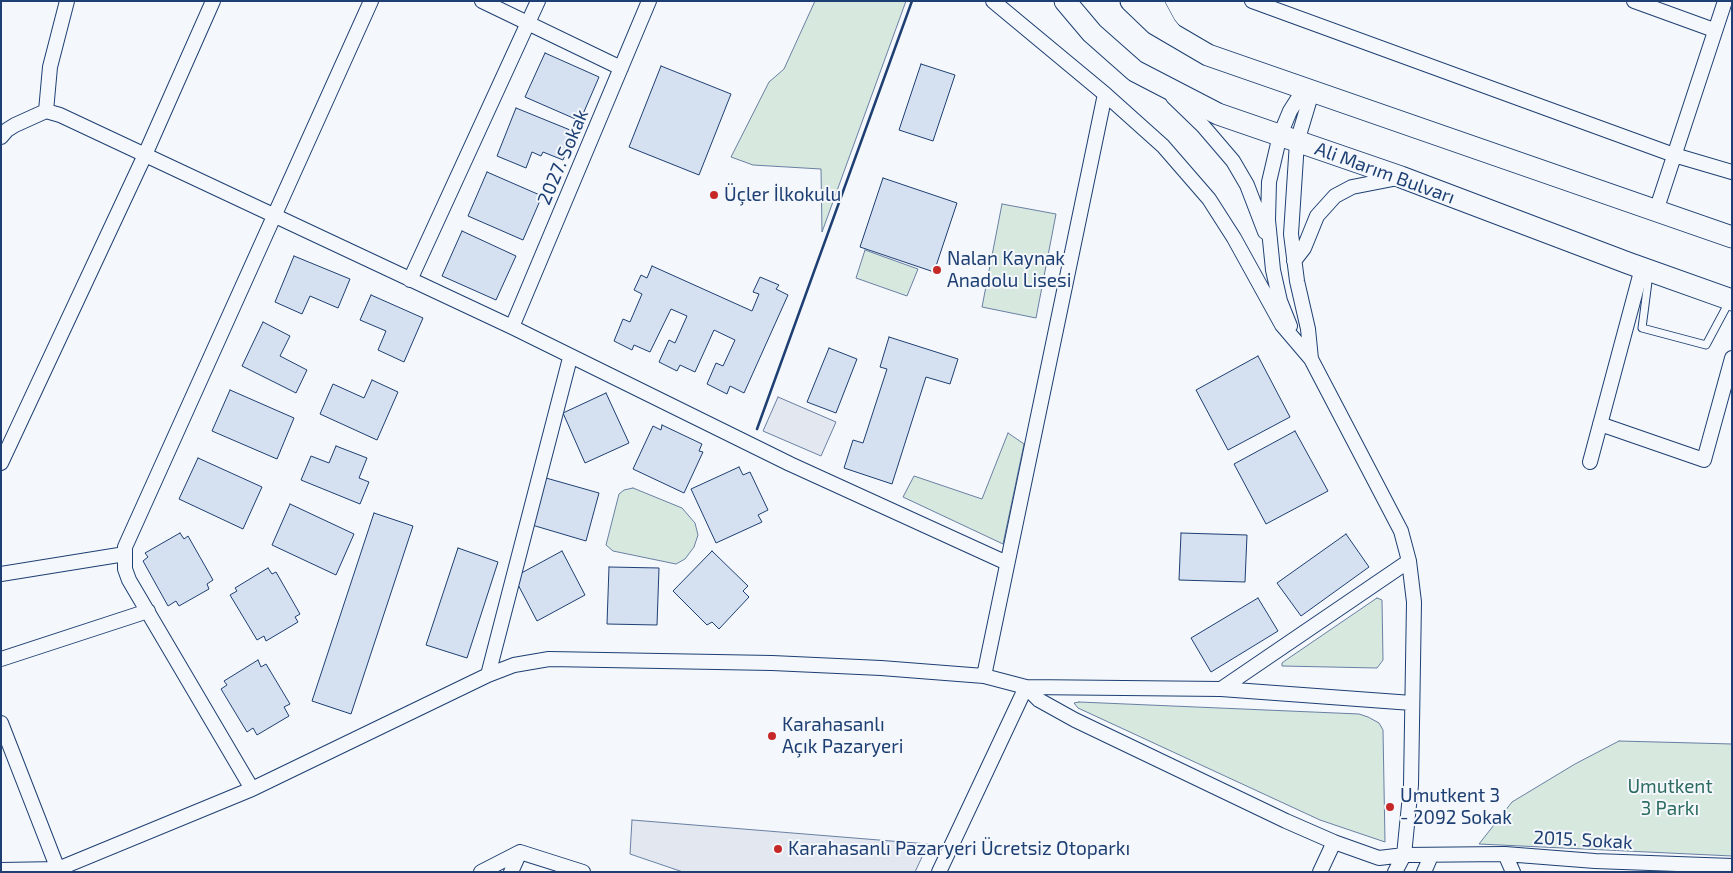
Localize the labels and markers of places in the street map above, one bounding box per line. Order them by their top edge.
place label: Üçler İlkokulu [724,184,841,206]
marker: Üçler İlkokulu [708,189,720,201]
place label: Nalan Kaynak Anadolu Lisesi [947,248,1071,292]
marker: Nalan Kaynak Anadolu Lisesi [931,264,943,276]
place label: Karahasanlı Açık Pazaryeri [782,714,904,758]
marker: Karahasanlı Açık Pazaryeri [766,730,778,742]
place label: Umutkent 3 - 2092 Sokak [1400,785,1512,829]
marker: Umutkent 3 - 2092 Sokak [1384,801,1396,813]
place label: Karahasanlı Pazaryeri Ücretsiz Otoparkı [788,838,1130,860]
marker: Karahasanlı Pazaryeri Ücretsiz Otoparkı [772,843,784,855]

